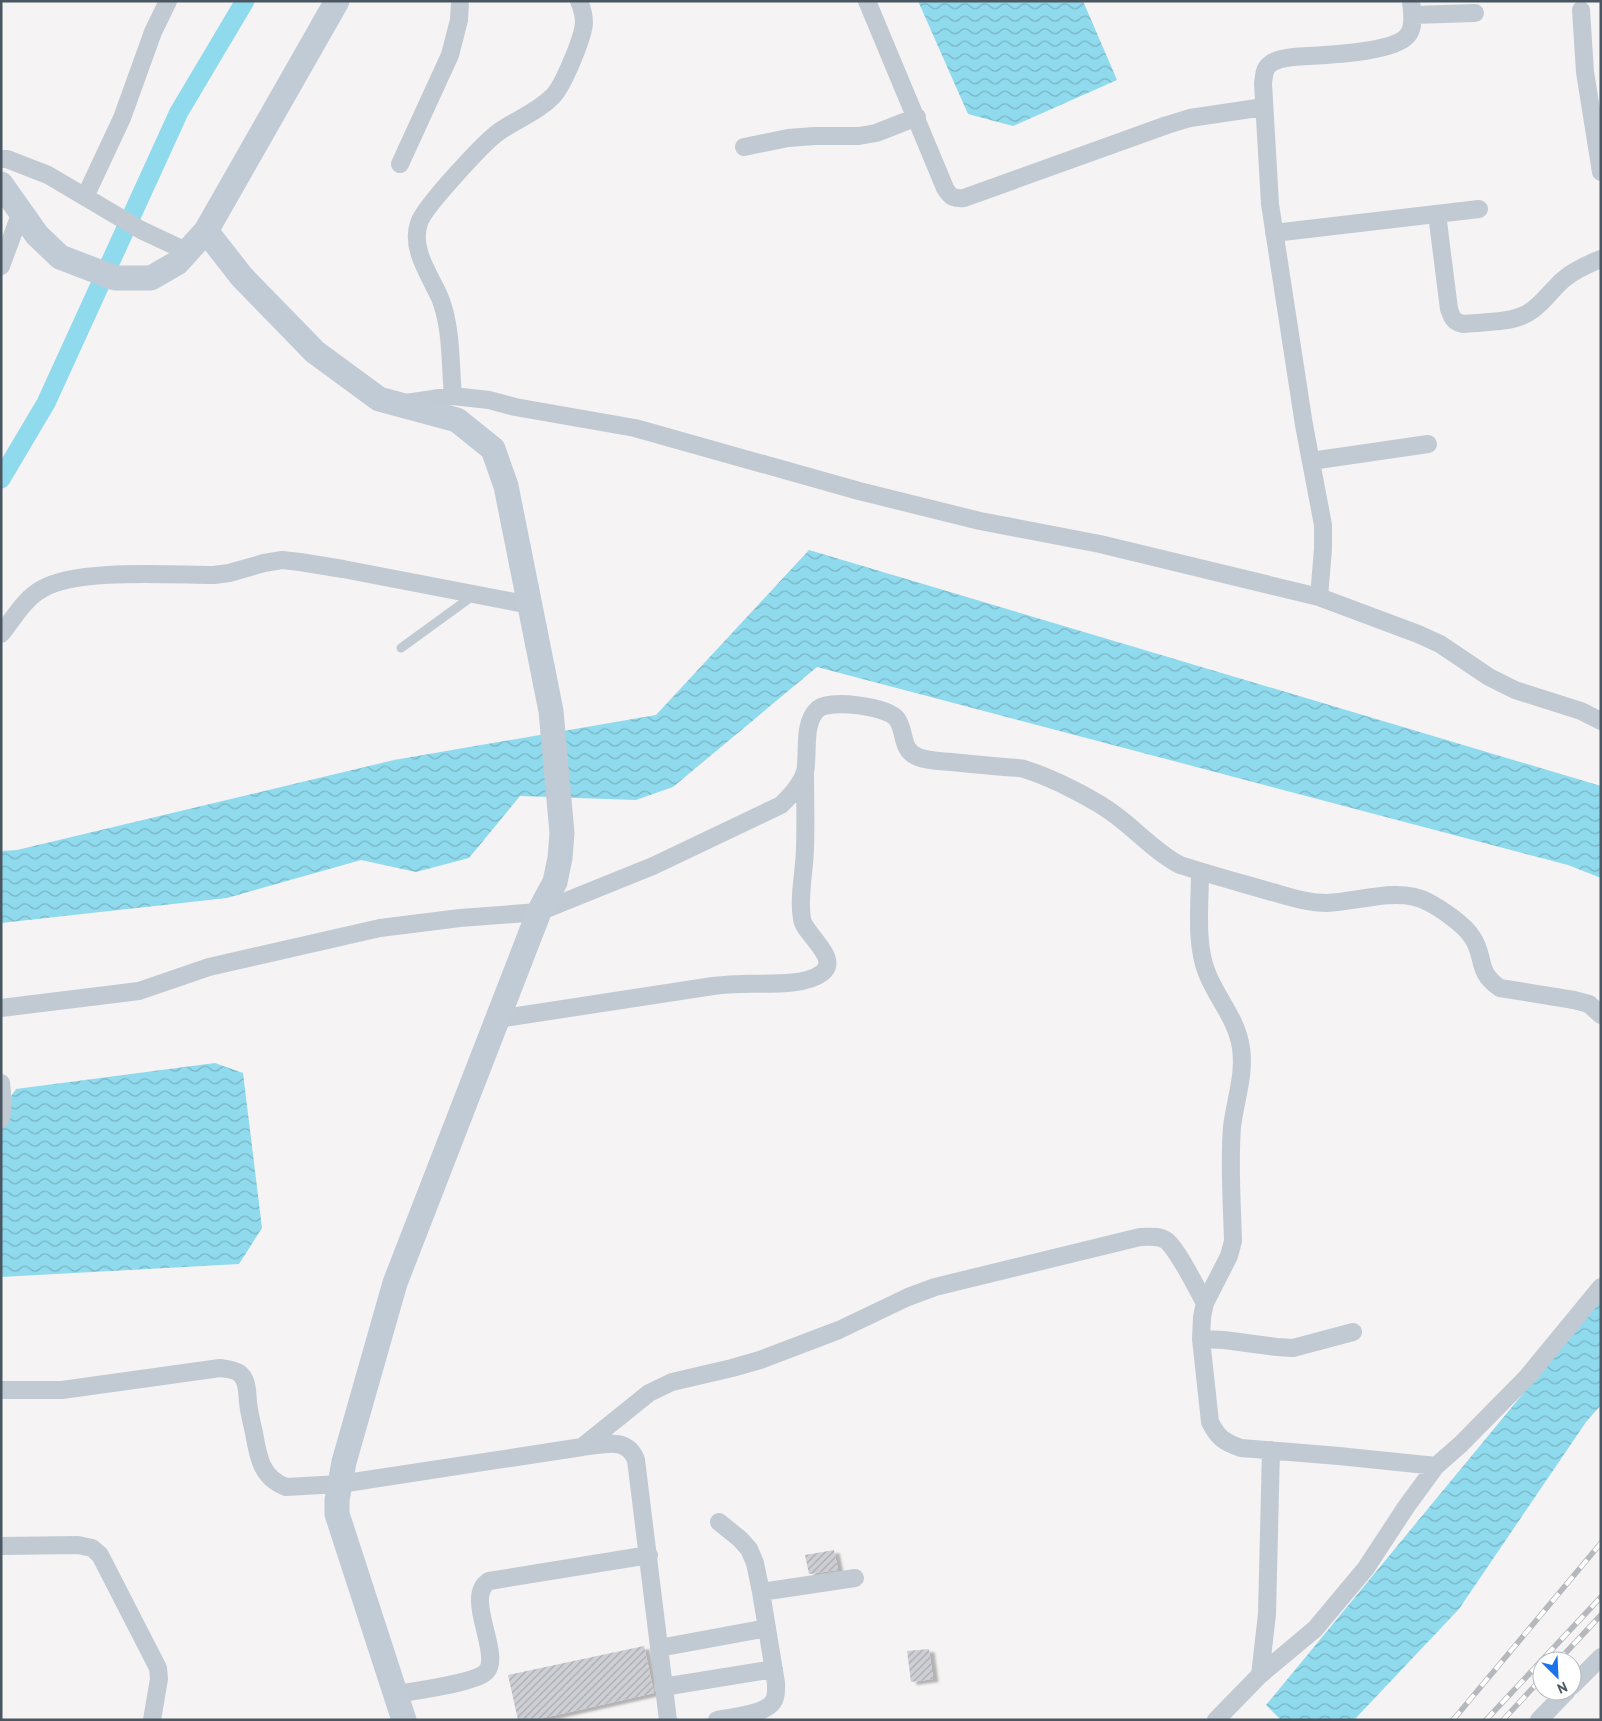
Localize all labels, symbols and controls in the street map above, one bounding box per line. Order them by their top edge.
north arrow [1532,1651,1582,1701]
text: N [1554,1678,1570,1698]

